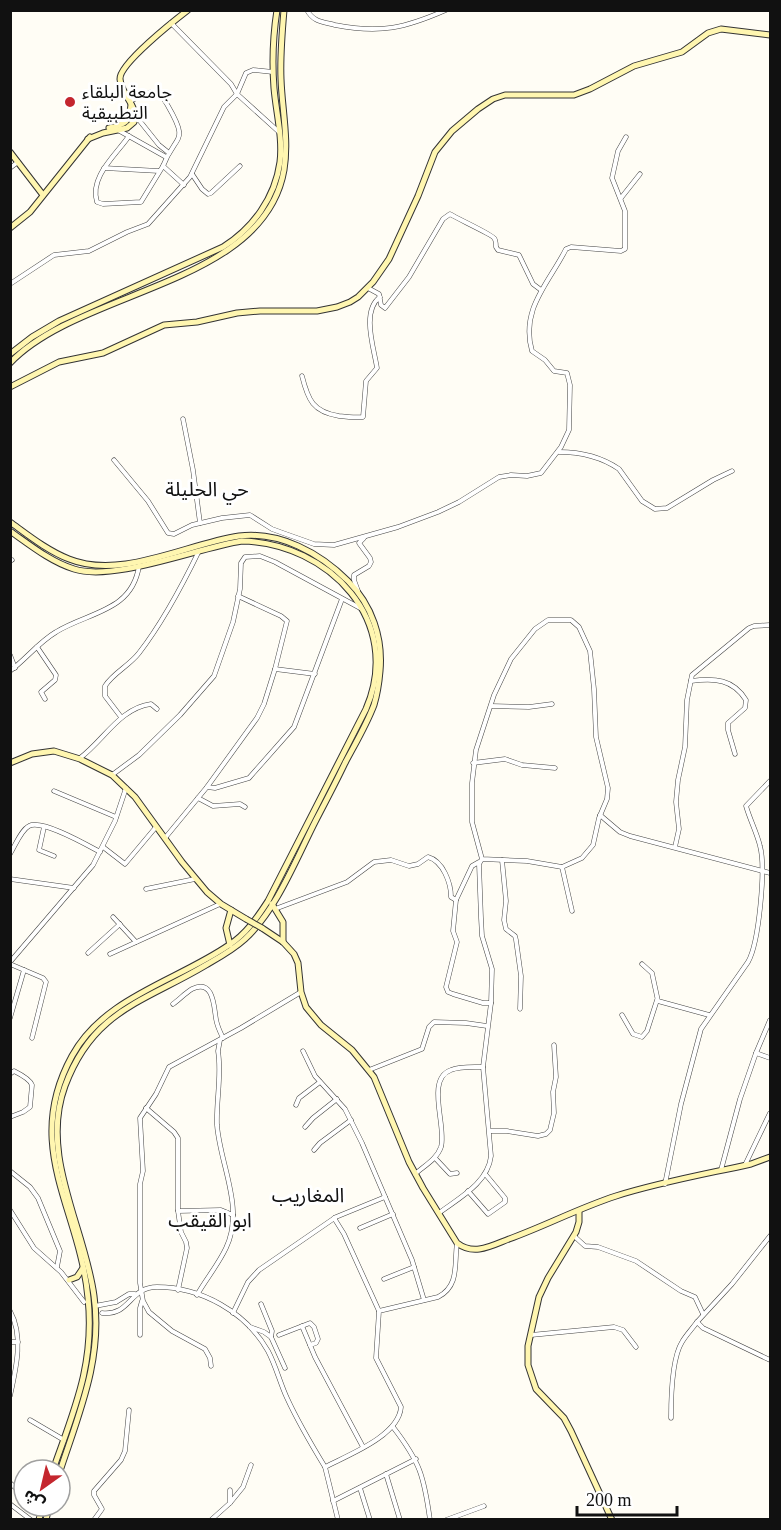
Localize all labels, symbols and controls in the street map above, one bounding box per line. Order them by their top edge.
place label: جامعة البلقاء التطبيقية [82,82,172,123]
marker: جامعة البلقاء التطبيقية [63,95,77,109]
district label: حي الحليلة [165,478,249,505]
district label: المغاريب [272,1184,344,1207]
district label: ابو القيقب [168,1209,252,1232]
north arrow [12,1458,72,1518]
scale bar [577,1479,678,1517]
text: ش [20,1486,48,1513]
text: 200 m [586,1490,632,1510]

